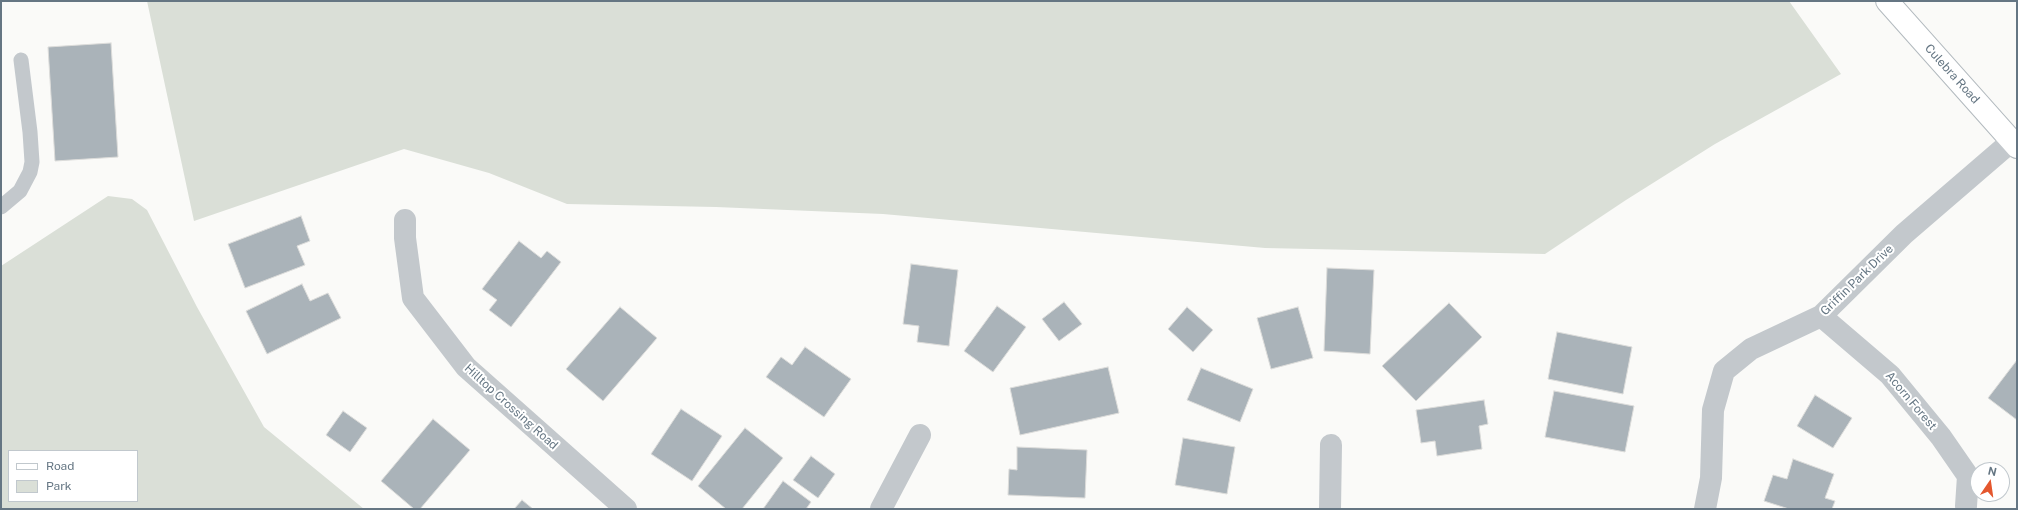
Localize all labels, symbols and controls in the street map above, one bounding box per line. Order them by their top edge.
street label: Culebra Road [1922,41,1982,107]
street label: Griffin Park Drive [1818,242,1896,318]
street label: Hilltop Crossing Road [461,361,561,453]
street label: Acorn Forest [1882,369,1940,433]
legend [8,450,138,502]
text: Road [46,459,74,473]
north arrow [1970,462,2010,502]
text: N [1987,464,1998,478]
text: Park [46,479,72,493]

